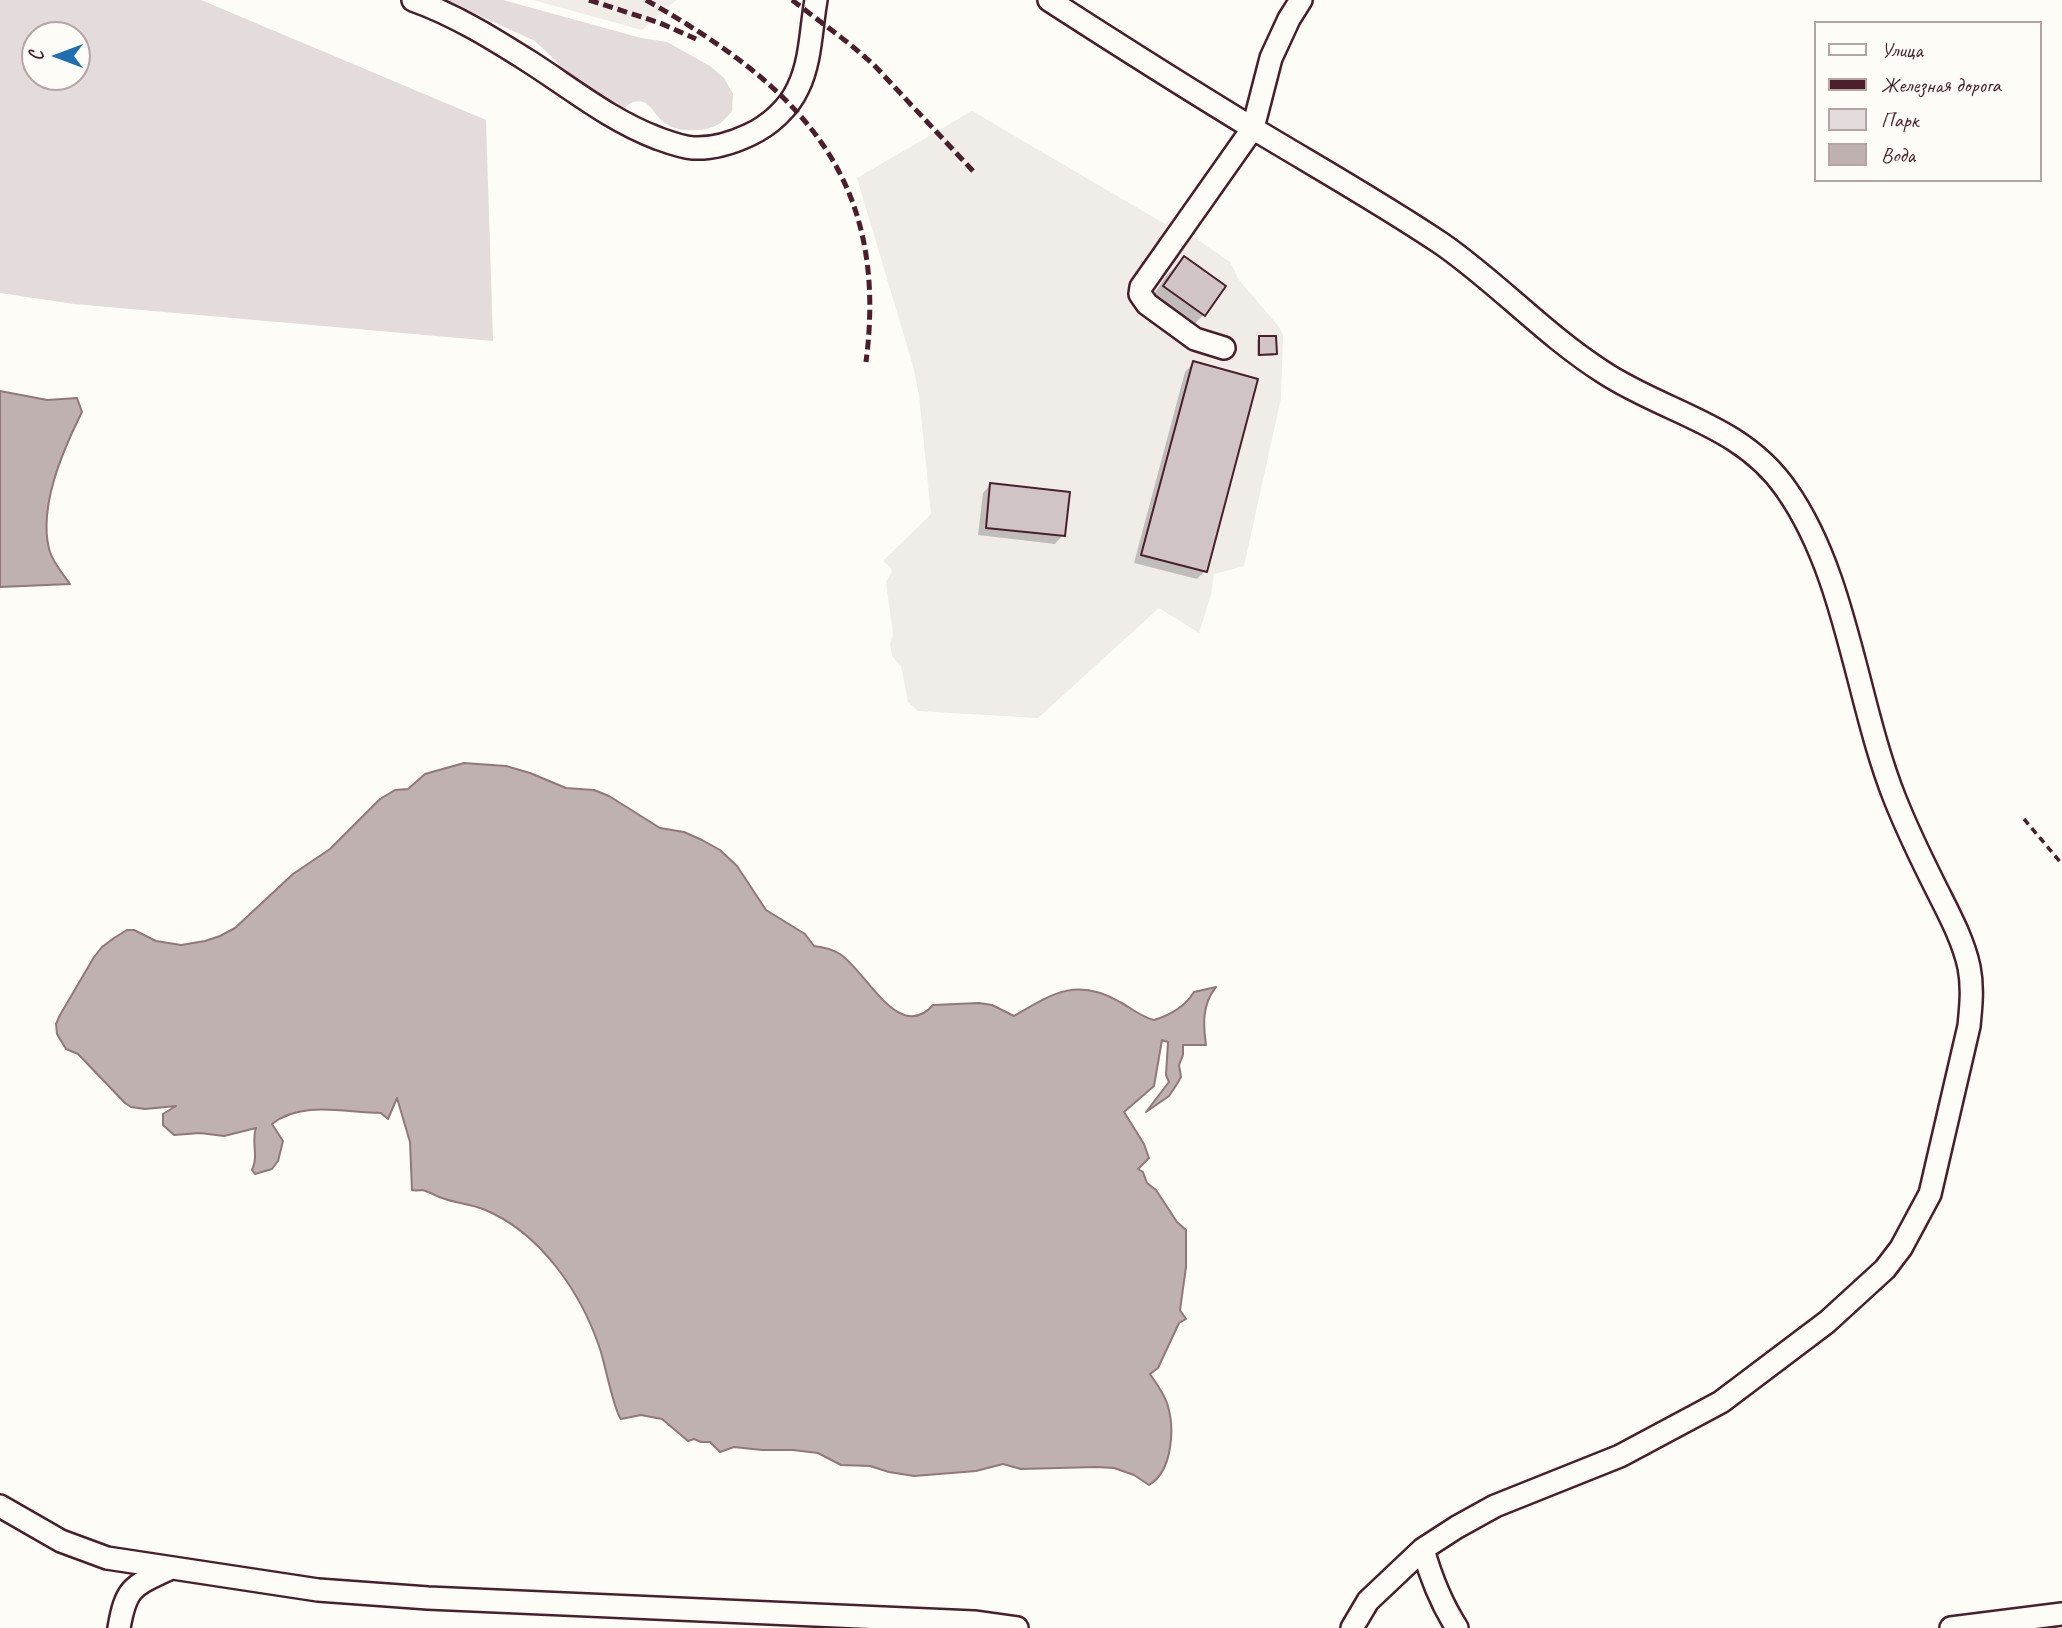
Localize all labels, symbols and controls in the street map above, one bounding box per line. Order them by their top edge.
north arrow [21,21,91,91]
legend [1814,21,2041,182]
text: Улица [1881,37,1923,63]
text: С [25,51,49,61]
text: Железная дорога [1881,72,2001,98]
text: Парк [1881,107,1918,133]
text: Вода [1881,142,1915,168]

